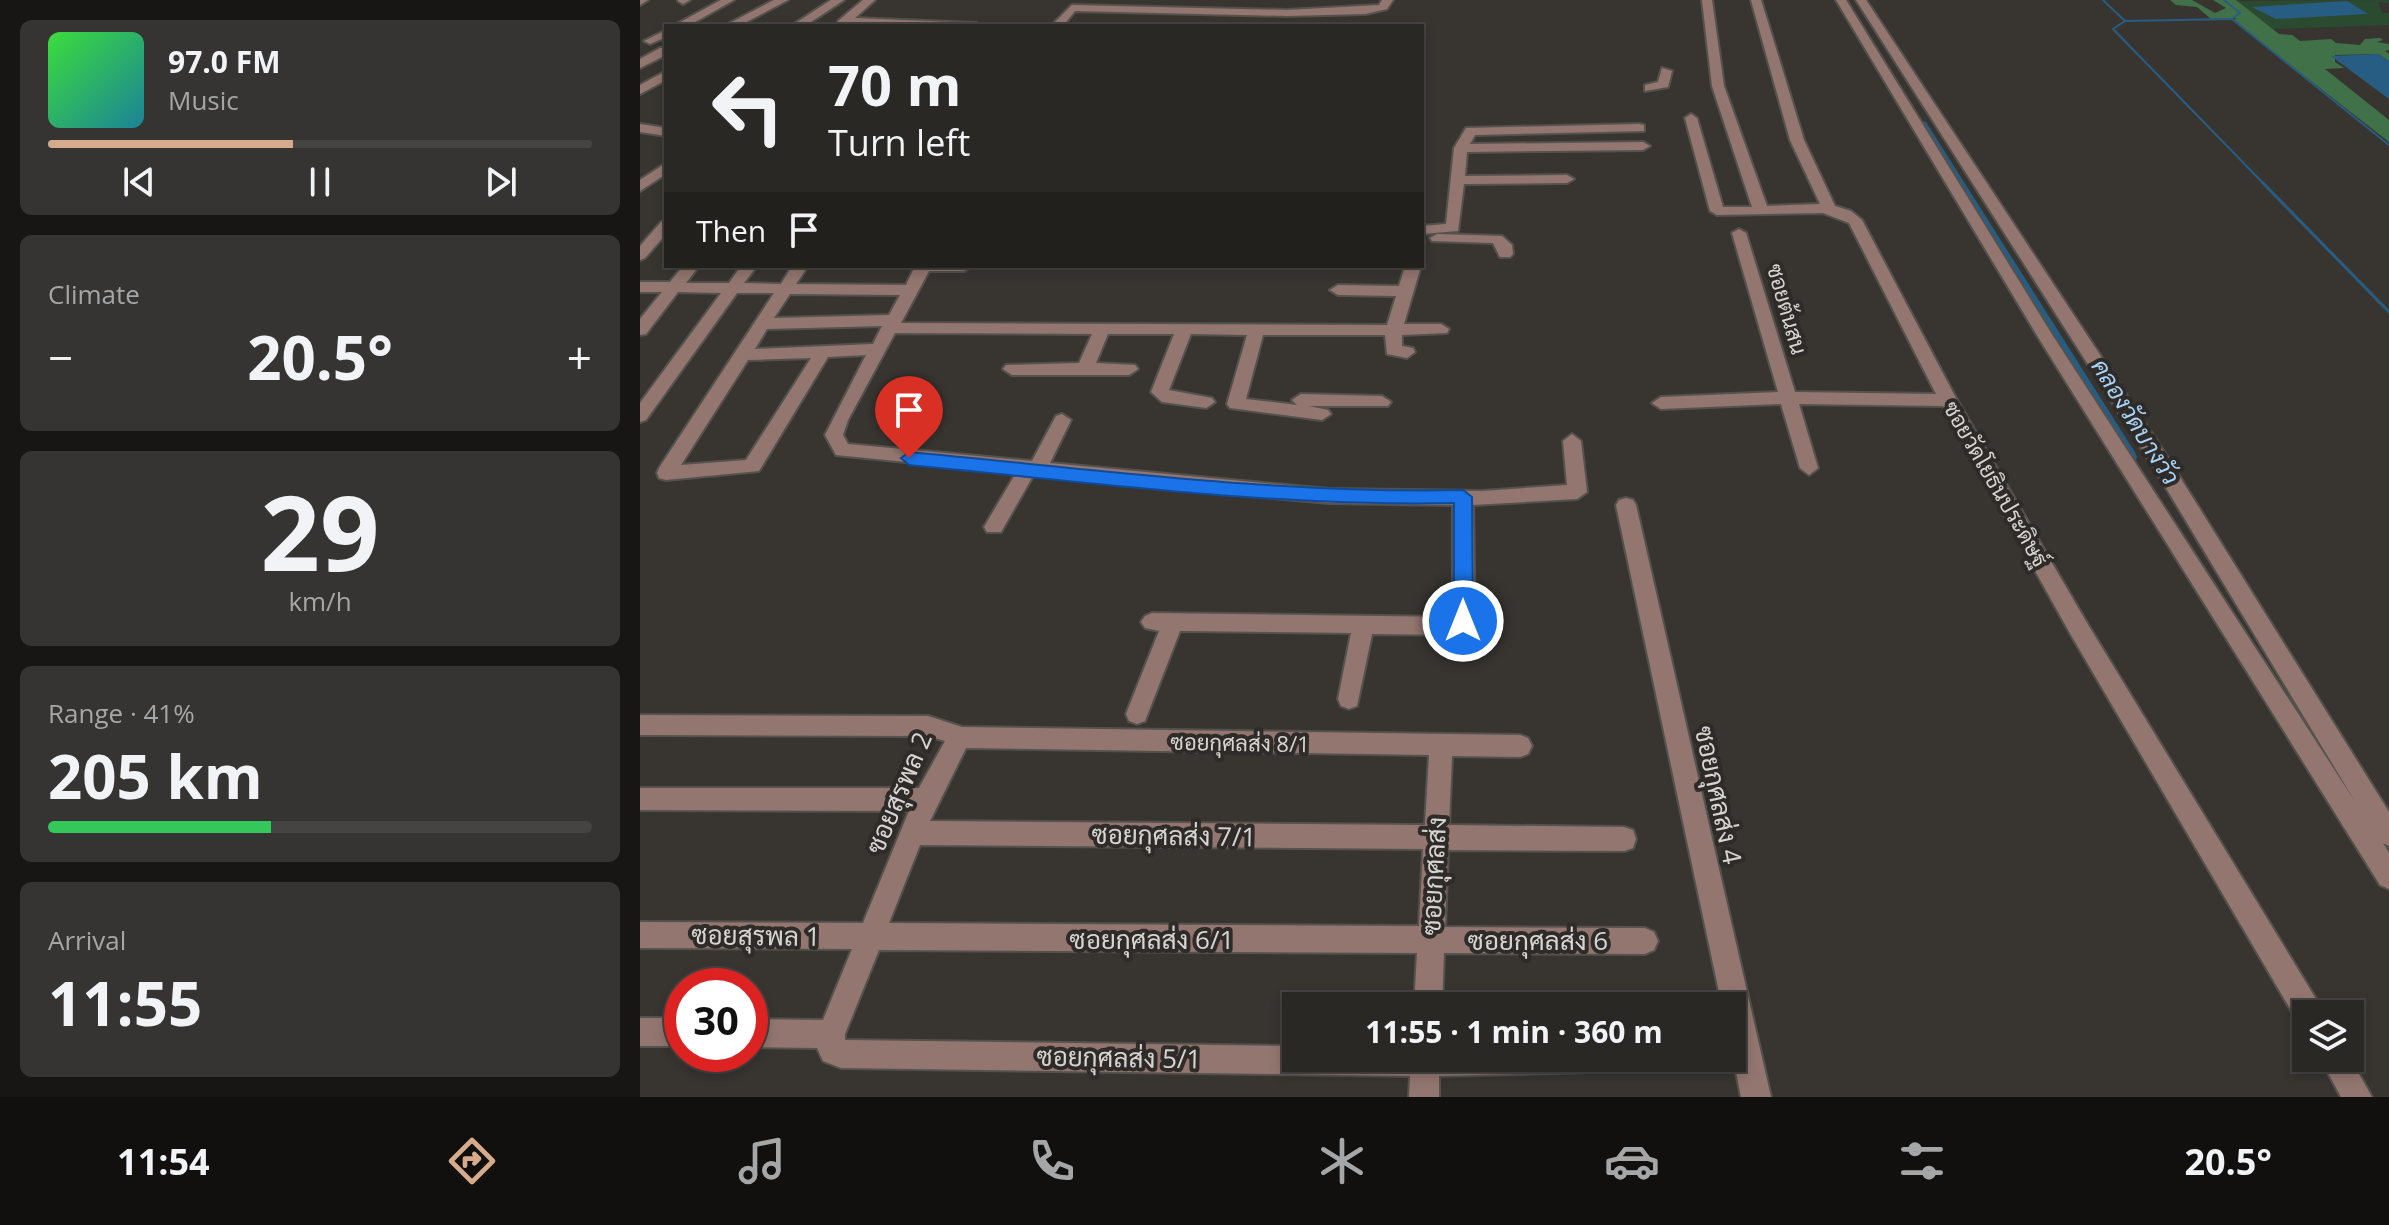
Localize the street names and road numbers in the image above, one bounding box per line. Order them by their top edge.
street label: ซอยต้นสน [1761,260,1815,358]
street label: ซอยวัดโยธินประดิษฐ์ [1935,395,2057,573]
street label: ซอยกุศลส่ง 4 [1686,722,1751,868]
street label: ซอยสุรพล 2 [856,726,941,860]
street label: ซอยกุศลส่ง 8/1 [1170,726,1310,760]
street label: ซอยกุศลส่ง 7/1 [1091,816,1257,855]
street label: ซอยกุศลส่ง [1412,816,1455,936]
street label: ซอยสุรพล 1 [691,916,821,955]
street label: ซอยกุศลส่ง 6/1 [1070,921,1234,958]
street label: ซอยกุศลส่ง 6 [1468,922,1608,959]
street label: ซอยกุศลส่ง 5/1 [1036,1038,1202,1077]

